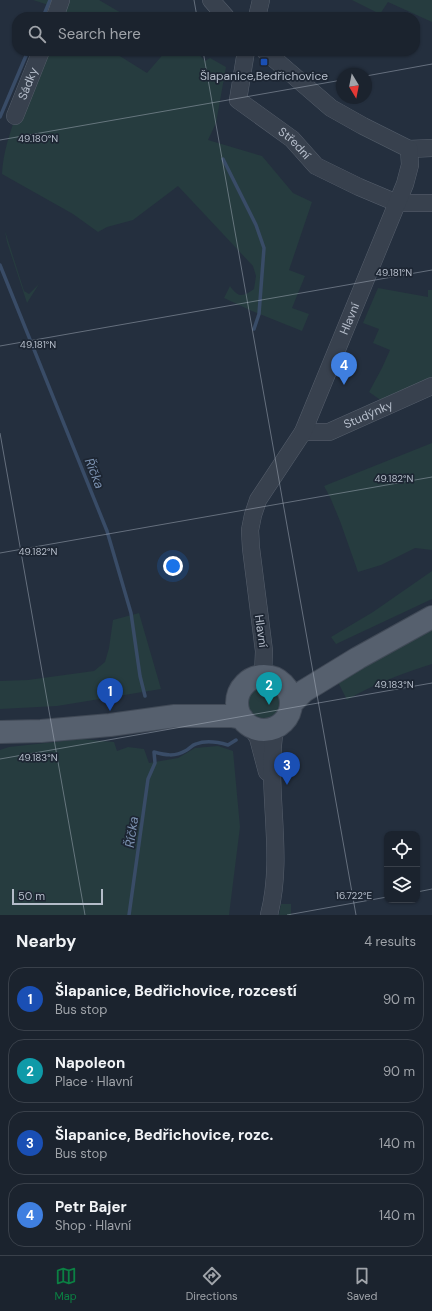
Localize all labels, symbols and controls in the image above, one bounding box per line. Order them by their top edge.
search box [12,12,420,56]
icon: search [26,23,48,45]
text: Search here [58,24,141,44]
marker: Šlapanice,Bedřichovice [259,57,269,67]
street label: Sádky [14,65,42,102]
place label: Šlapanice,Bedřichovice [200,68,328,84]
north arrow [336,68,372,104]
street label: Střední [275,124,315,163]
text: 49.180°N [18,132,58,145]
text: 49.181°N [376,266,412,279]
street label: Hlavní [336,300,363,337]
text: 49.181°N [20,338,56,351]
pin: 4 [331,352,357,385]
street label: Studýnky [341,396,396,432]
water label: Říčka [81,455,108,491]
text: 49.182°N [375,472,414,485]
text: 49.182°N [19,545,58,558]
your location [163,556,183,576]
street label: Hlavní [251,614,271,649]
pin: 2 [256,672,282,705]
pin: 1 [97,678,123,711]
text: 49.183°N [374,678,414,691]
text: 49.183°N [18,751,58,764]
pin: 3 [274,752,300,785]
water label: Říčka [121,815,142,849]
map controls [384,831,420,903]
button: locate [384,831,420,867]
button: layers [384,867,420,903]
scale bar [12,887,103,906]
text: 50 m [18,889,45,903]
text: 16.722°E [336,889,373,902]
text: Nearby [16,930,76,952]
text: 4 results [364,933,416,950]
text: Šlapanice, Bedřichovice, rozcestí [55,981,297,1001]
text: 1 [28,991,32,1008]
text: 90 m [383,991,415,1008]
text: Bus stop [55,1001,107,1018]
text: Napoleon [55,1053,125,1073]
text: 2 [26,1063,34,1080]
text: 90 m [383,1063,415,1080]
text: Place · Hlavní [55,1073,133,1090]
text: Šlapanice, Bedřichovice, rozc. [55,1125,273,1145]
text: 3 [26,1135,34,1152]
text: 140 m [379,1135,415,1152]
text: Bus stop [55,1145,107,1162]
text: Petr Bajer [55,1197,127,1217]
text: 4 [26,1207,34,1224]
text: 140 m [379,1207,415,1224]
text: Shop · Hlavní [55,1217,131,1234]
tab: Map [55,1265,77,1303]
tab: Directions [186,1265,238,1303]
tab: Saved [347,1265,377,1303]

